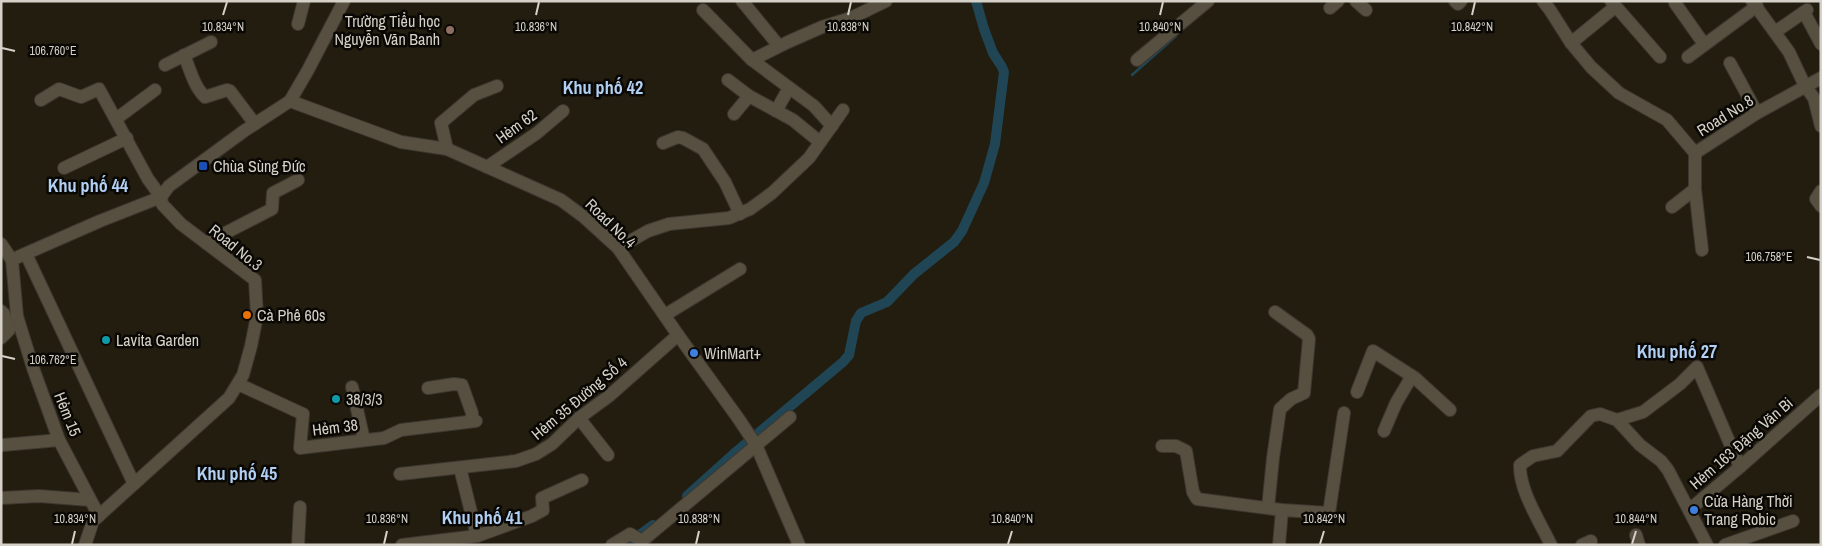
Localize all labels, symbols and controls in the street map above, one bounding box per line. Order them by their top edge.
place label: Trường Tiểu học Nguyễn Văn Banh [334,10,440,50]
text: 10.834°N [202,19,244,35]
text: 10.836°N [515,19,557,35]
text: 10.838°N [827,19,869,35]
text: 10.840°N [1139,19,1181,35]
text: 10.842°N [1451,19,1493,35]
marker: Trường Tiểu học Nguyễn Văn Banh [444,24,456,36]
text: 106.760°E [30,43,76,59]
district label: Khu phố 42 [563,75,643,100]
street label: Road No.8 [1693,89,1757,141]
street label: Hẻm 62 [491,104,541,148]
place label: Chùa Sùng Đức [213,155,306,177]
marker: Chùa Sùng Đức [197,160,209,172]
district label: Khu phố 44 [48,173,129,198]
street label: Road No.4 [581,193,641,253]
street label: Road No.3 [205,219,267,275]
text: 106.758°E [1746,249,1792,265]
place label: Cà Phê 60s [257,304,326,326]
marker: Cà Phê 60s [241,309,253,321]
place label: Lavita Garden [116,329,199,351]
marker: Lavita Garden [100,334,112,346]
district label: Khu phố 27 [1637,339,1717,364]
place label: WinMart+ [704,342,761,364]
marker: WinMart+ [688,347,700,359]
street label: Hẻm 35 Đường Số 4 [526,351,632,445]
text: 106.762°E [30,352,76,368]
place label: 38/3/3 [346,388,382,410]
street label: Hẻm 15 [49,389,87,439]
street label: Hẻm 163 Đặng Văn Bi [1685,392,1797,494]
marker: 38/3/3 [330,393,342,405]
street label: Hẻm 38 [311,413,359,441]
district label: Khu phố 45 [197,461,277,486]
place label: Cửa Hàng Thời Trang Robic [1704,490,1793,530]
marker: Cửa Hàng Thời Trang Robic [1688,504,1700,516]
district label: Khu phố 41 [442,505,523,530]
text: 10.834°N [54,511,96,527]
text: 10.836°N [366,511,408,527]
text: 10.838°N [678,511,720,527]
text: 10.840°N [991,511,1033,527]
text: 10.842°N [1303,511,1345,527]
text: 10.844°N [1615,511,1657,527]

